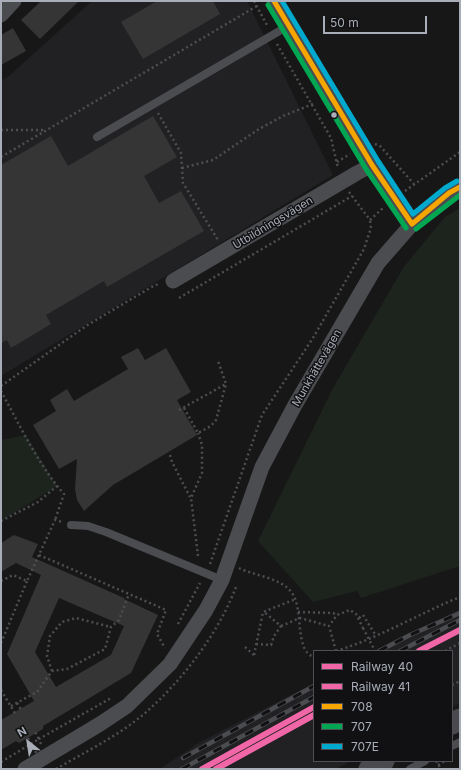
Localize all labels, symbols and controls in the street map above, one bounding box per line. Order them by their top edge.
scale bar [325,8,429,34]
text: 50 m [330,15,359,30]
unlabelled marker [329,110,339,120]
street label: Utbildningsvägen [231,194,315,252]
street label: Munkhättevägen [290,327,344,409]
legend [313,650,453,762]
text: Railway 40 [351,659,413,674]
text: Railway 41 [351,679,410,694]
text: 708 [351,699,373,714]
text: 707 [351,719,372,734]
north arrow [8,722,48,762]
text: N [15,723,29,740]
text: 707E [351,739,379,754]

